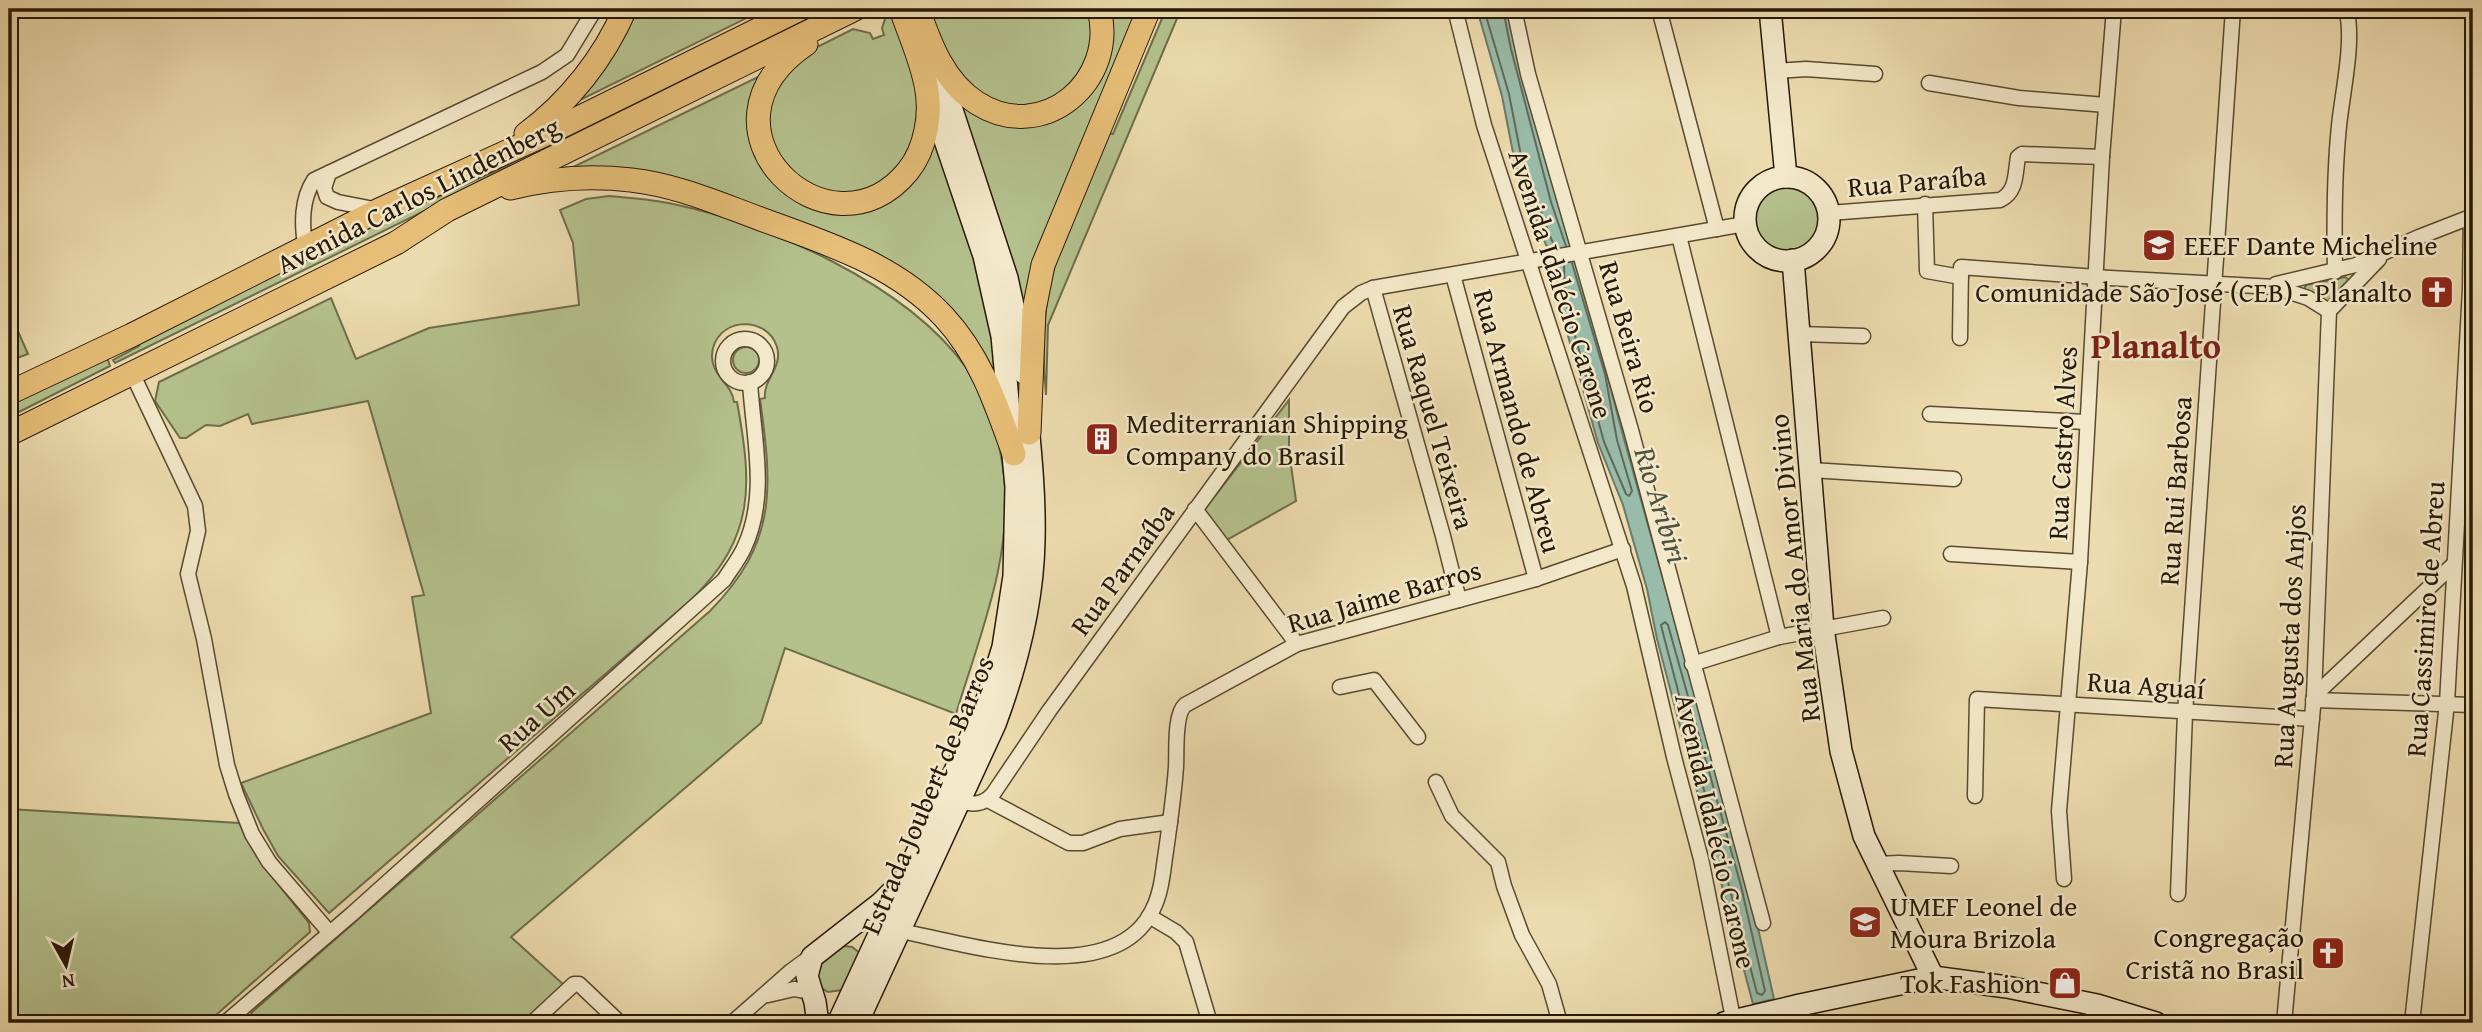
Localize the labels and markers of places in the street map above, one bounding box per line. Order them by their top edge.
place label: EEEF Dante Micheline [2184,224,2438,265]
school or university icon: EEEF Dante Micheline [2140,226,2178,264]
place label: Comunidade São José (CEB) - Planalto [1975,271,2412,312]
church icon: Comunidade São José (CEB) - Planalto [2418,273,2456,311]
place label: Mediterranian Shipping Company do Brasil [1126,402,1408,475]
building icon: Mediterranian Shipping Company do Brasil [1083,420,1121,458]
place label: UMEF Leonel de Moura Brizola [1890,885,2077,958]
school or university icon: UMEF Leonel de Moura Brizola [1846,903,1884,941]
place label: Congregação Cristã no Brasil [2126,916,2304,989]
church icon: Congregação Cristã no Brasil [2309,934,2347,972]
place label: Tok Fashion [1900,962,2040,1003]
shop icon: Tok Fashion [2046,964,2084,1002]

